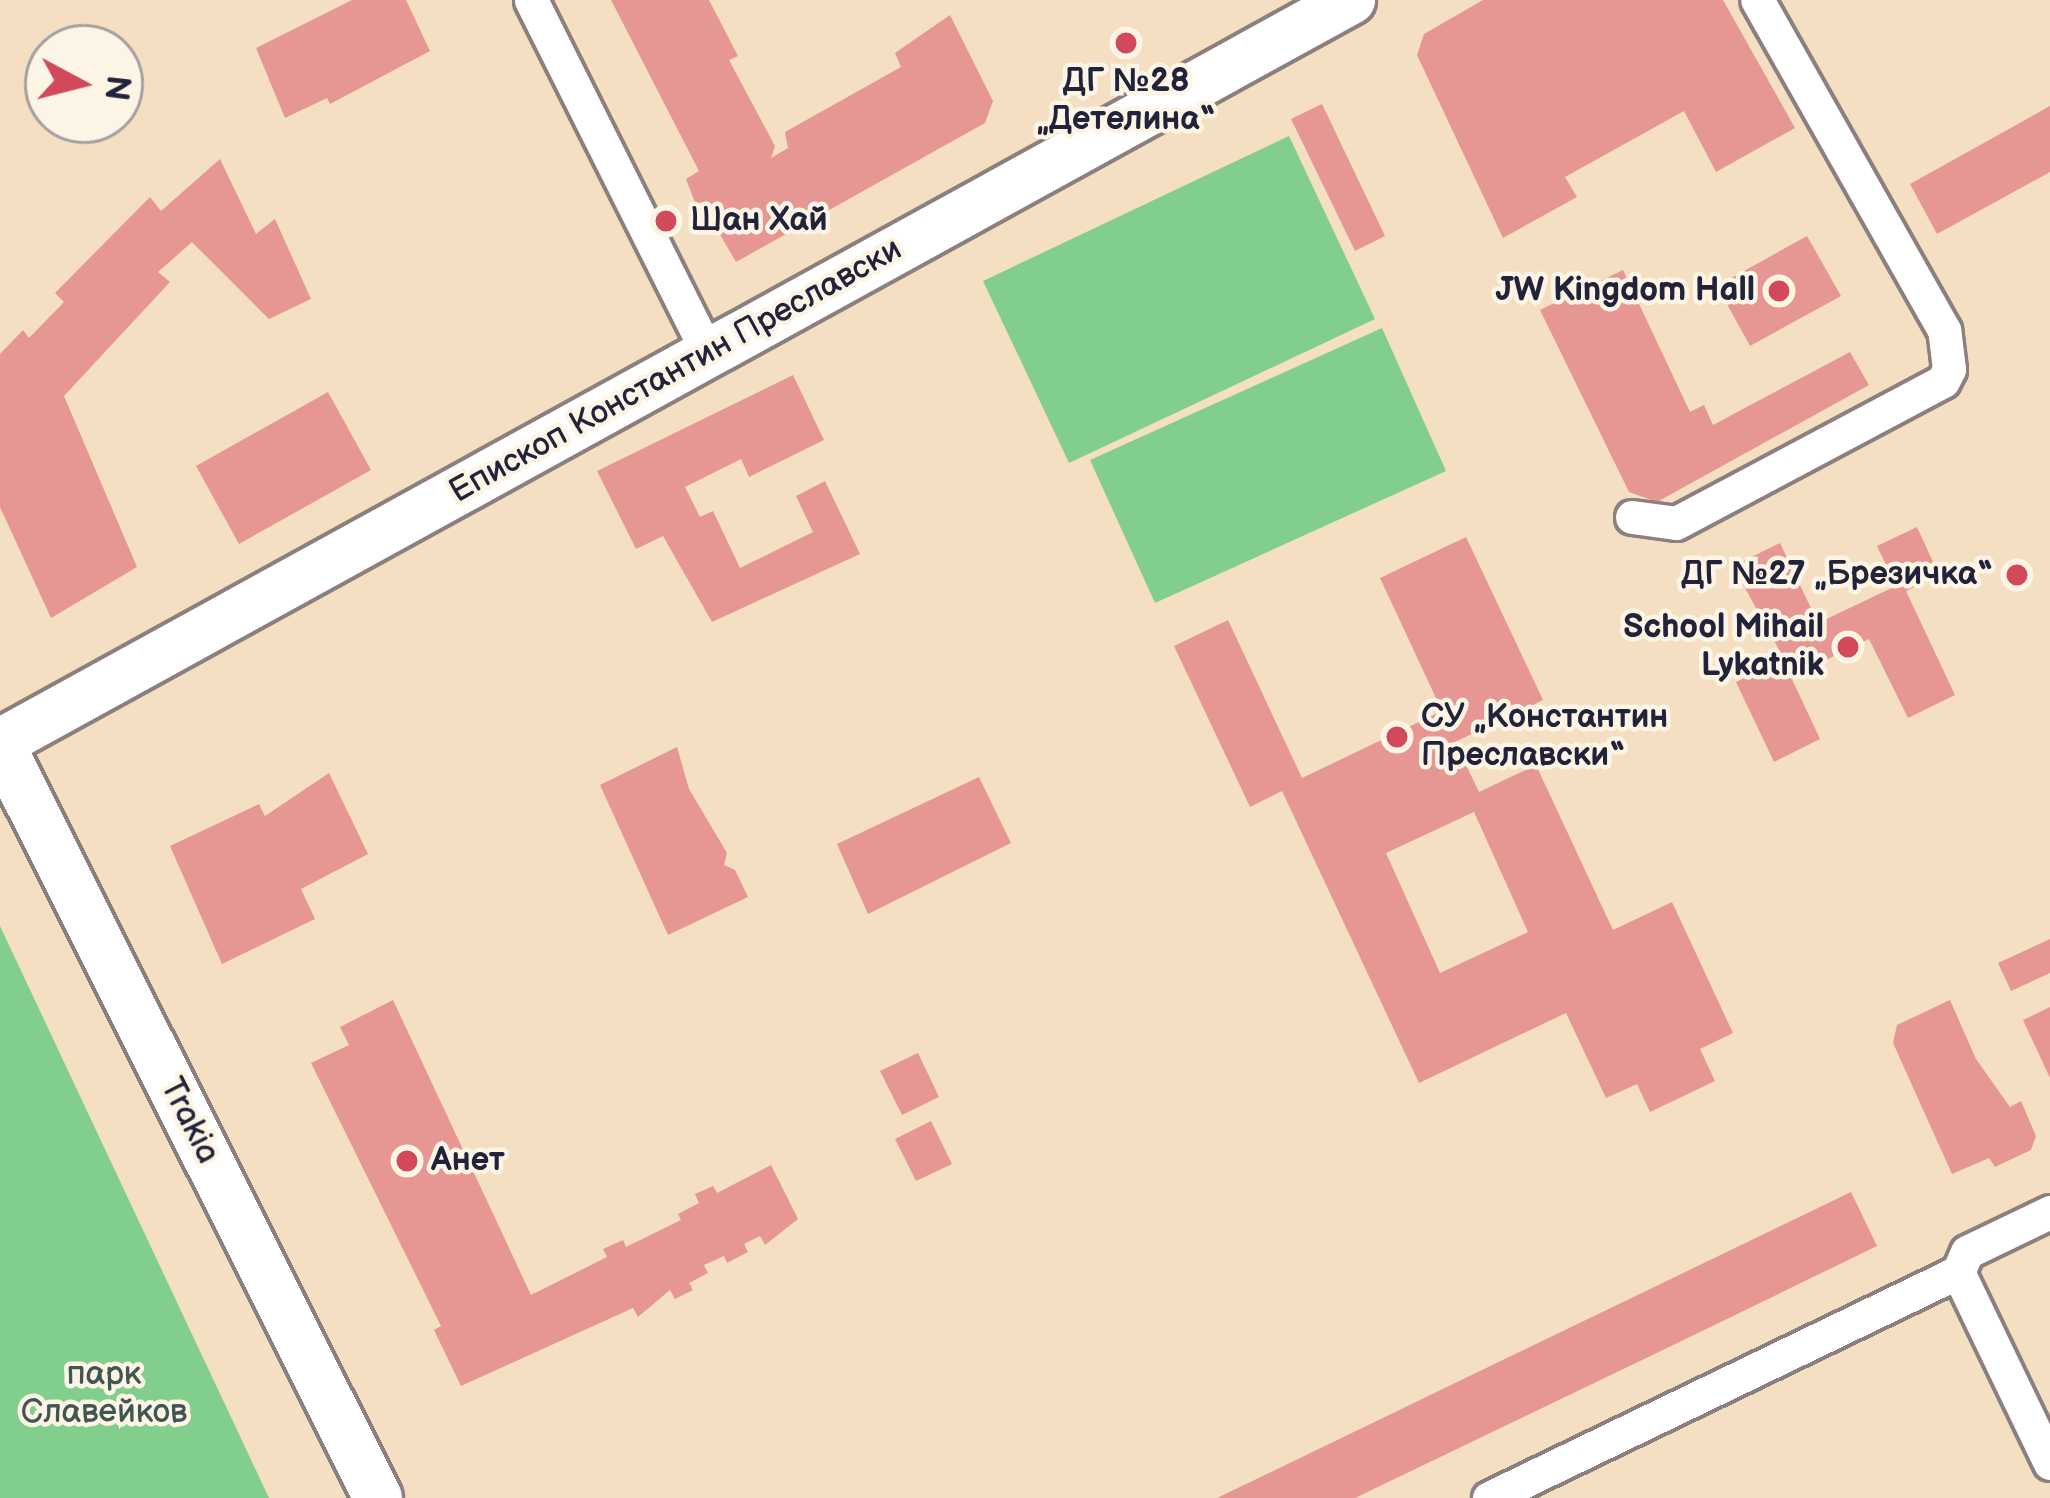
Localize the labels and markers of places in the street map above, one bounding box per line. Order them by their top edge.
marker: ДГ №28 „Детелина“ [1113,30,1139,56]
place label: ДГ №28 „Детелина“ [1037,62,1215,140]
place label: Шан Хай [690,201,828,241]
marker: Шан Хай [653,208,679,234]
place label: JW Kingdom Hall [1496,271,1755,311]
marker: JW Kingdom Hall [1766,278,1792,304]
place label: ДГ №27 „Брезичка“ [1681,555,1993,595]
marker: ДГ №27 „Брезичка“ [2004,562,2030,588]
place label: School Mihail Lykatnik [1623,608,1824,686]
marker: School Mihail Lykatnik [1835,634,1861,660]
place label: СУ „Константин Преславски“ [1421,698,1668,776]
marker: СУ „Константин Преславски“ [1384,724,1410,750]
place label: Анет [431,1141,505,1181]
marker: Анет [394,1148,420,1174]

